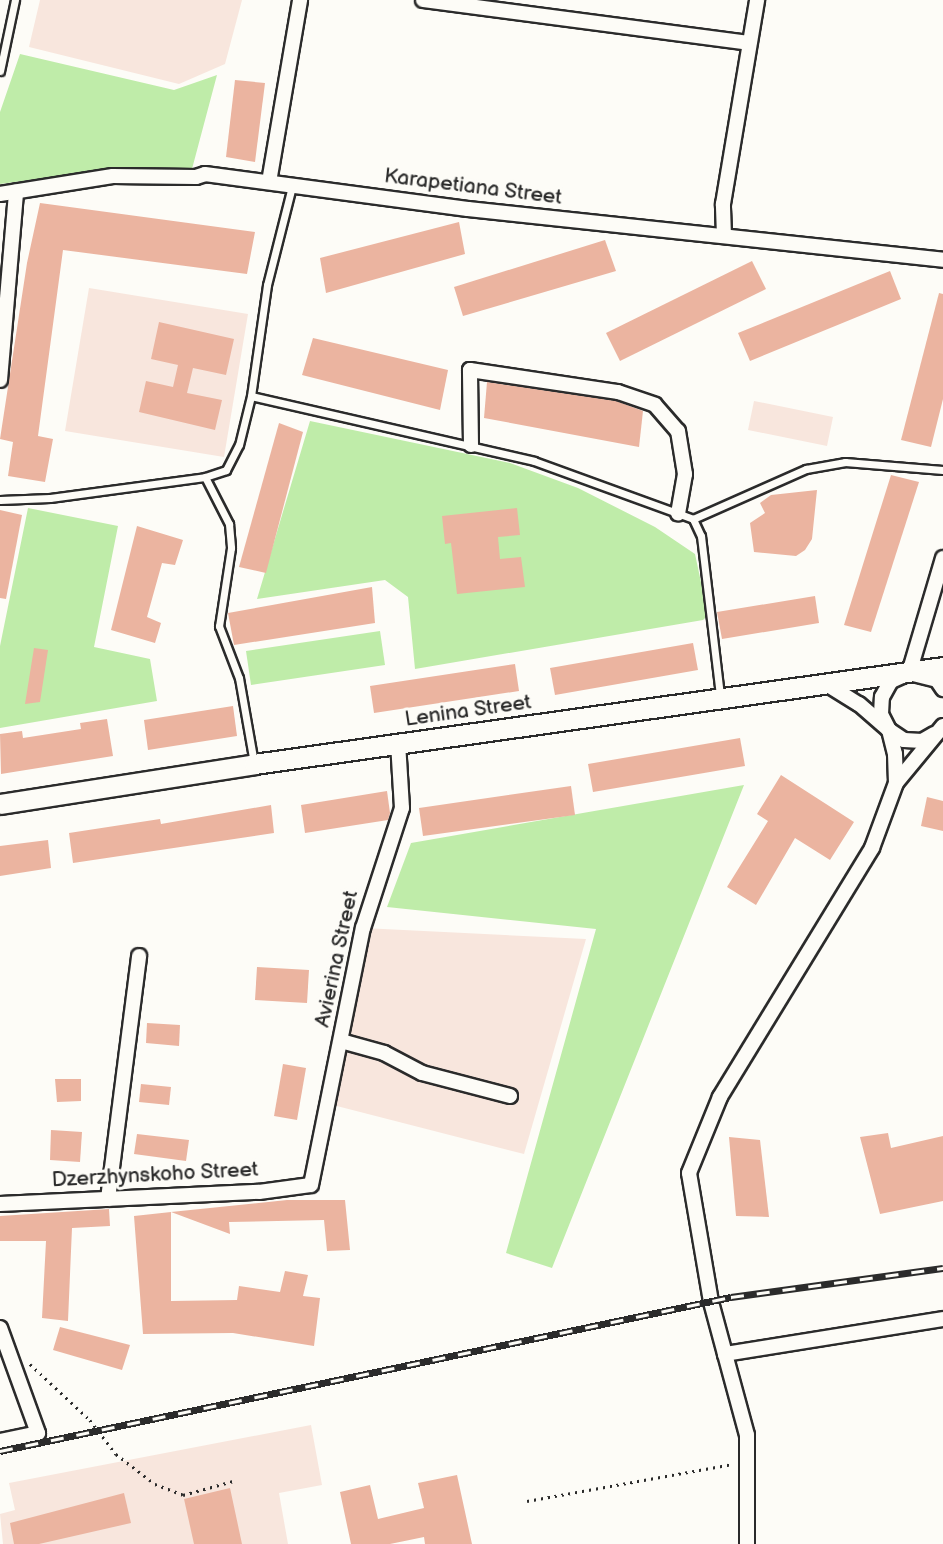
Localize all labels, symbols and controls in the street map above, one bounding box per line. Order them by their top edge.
street label: Karapetiana Street [383,164,563,210]
street label: Lenina Street [403,690,533,732]
street label: Avierina Street [310,888,364,1030]
street label: Dzerzhynskoho Street [51,1157,259,1193]

